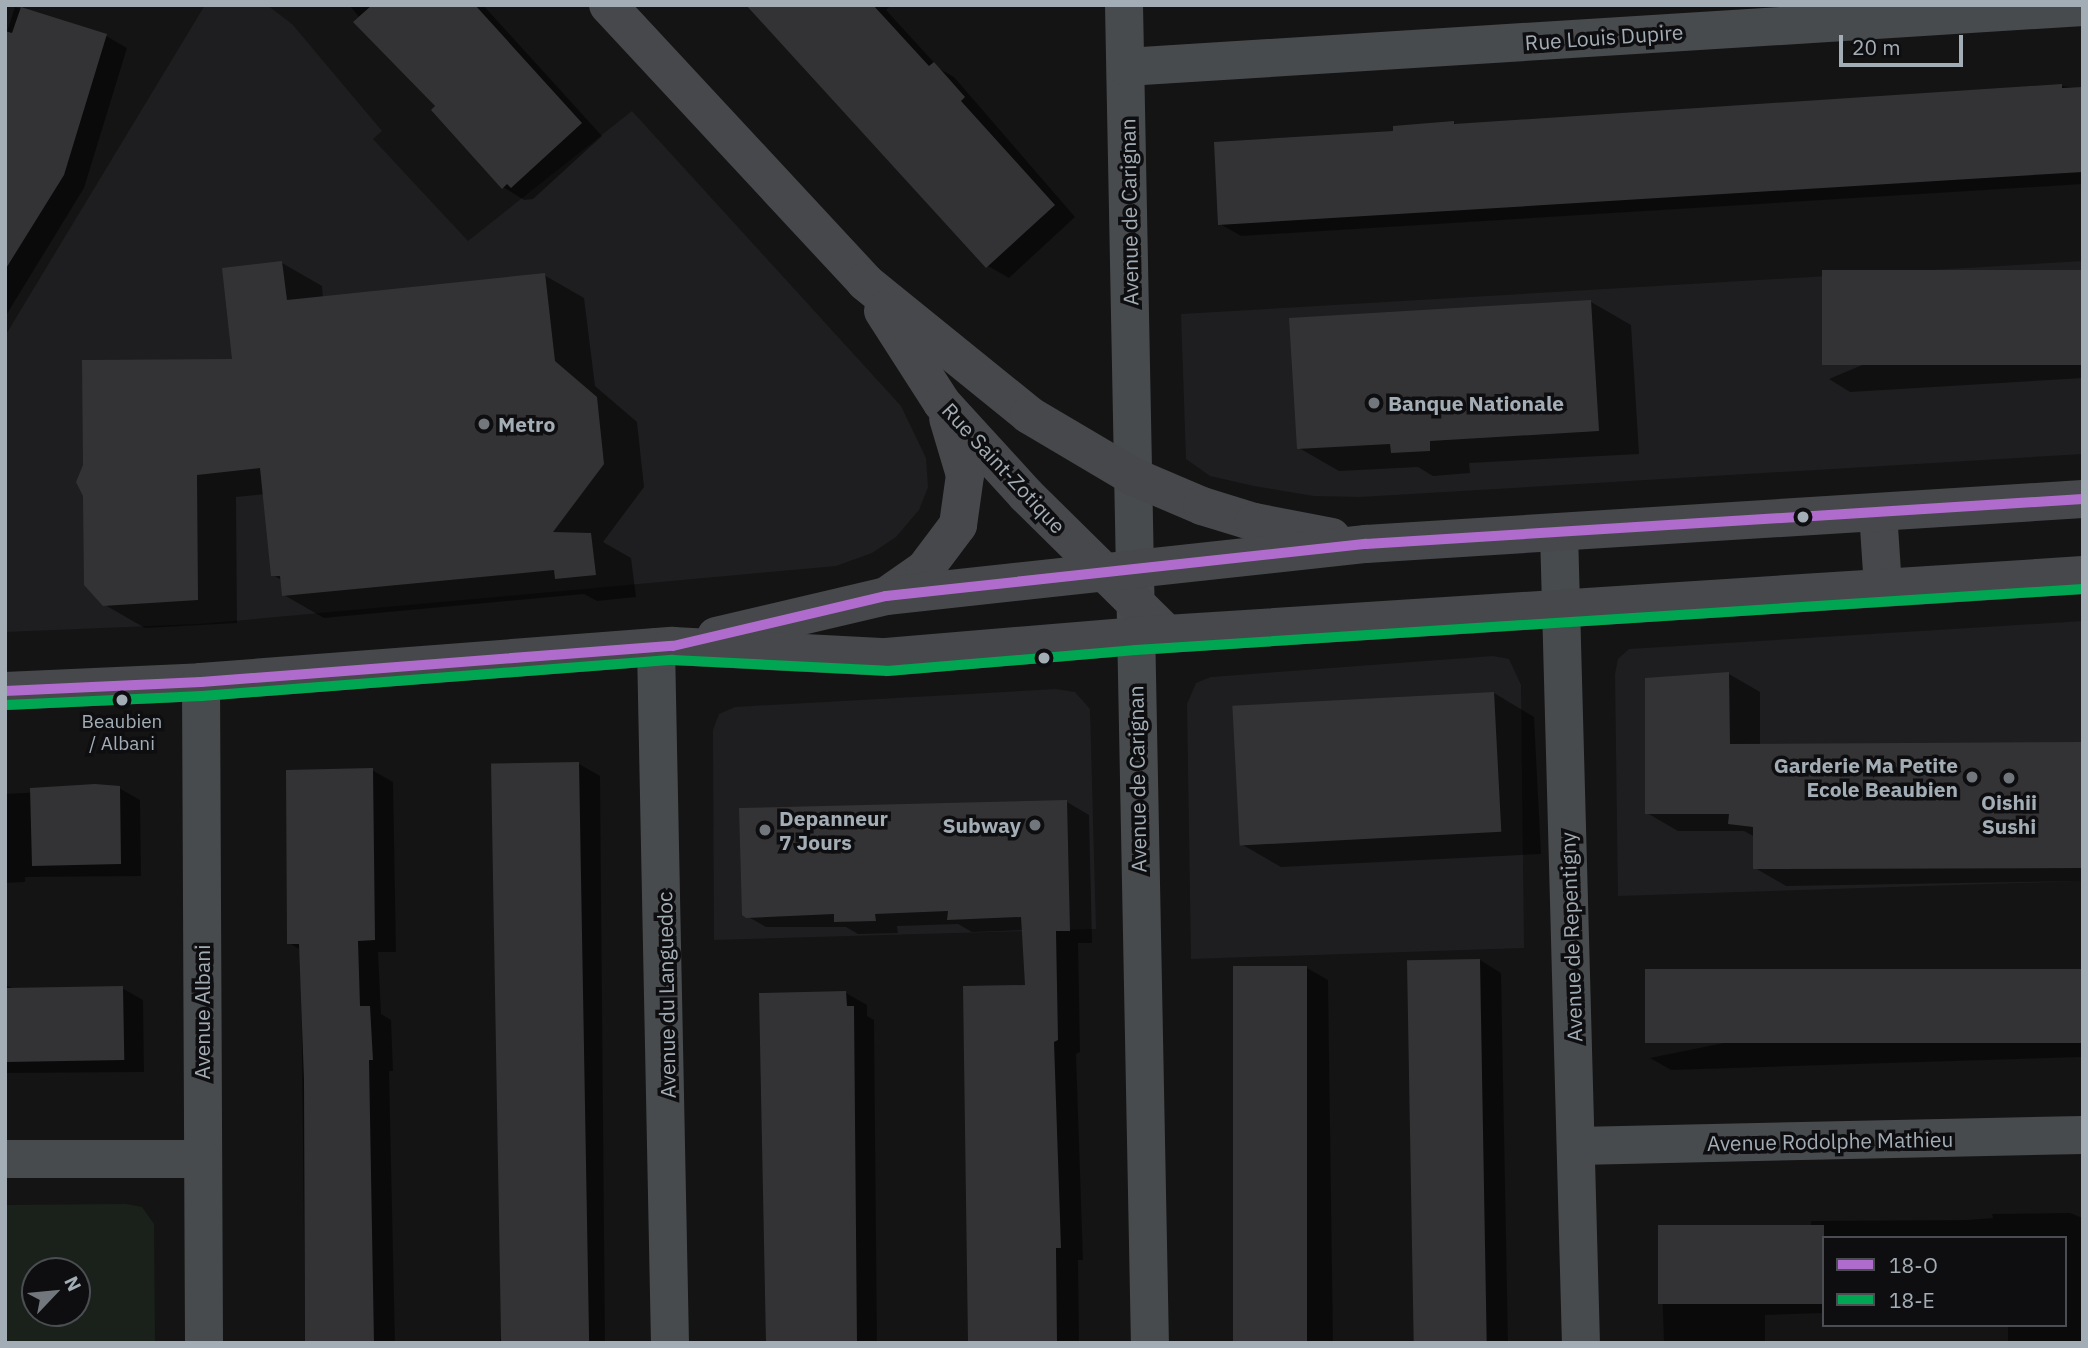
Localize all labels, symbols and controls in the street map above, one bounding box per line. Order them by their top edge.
street label: Rue Louis Dupire [1524,19,1684,55]
scale bar [1843,21,1967,65]
text: 20 m [1852,33,1901,61]
street label: Avenue de Carignan [1115,118,1143,306]
place label: Banque Nationale [1388,390,1564,416]
marker: Banque Nationale [1366,395,1382,411]
street label: Rue Saint-Zotique [937,398,1071,538]
place label: Metro [498,411,555,437]
marker: Metro [476,416,492,432]
unlabelled marker [1796,510,1810,524]
unlabelled marker [1037,651,1051,665]
street label: Avenue de Carignan [1123,685,1151,873]
marker: Beaubien / Albani [115,693,129,707]
place label: Beaubien / Albani [82,711,162,755]
place label: Garderie Ma Petite Ecole Beaubien [1774,752,1958,802]
marker: Garderie Ma Petite Ecole Beaubien [1964,769,1980,785]
marker: Oishii Sushi [2001,770,2017,786]
place label: Oishii Sushi [1981,789,2037,839]
place label: Depanneur 7 Jours [779,805,888,855]
place label: Subway [942,812,1021,838]
marker: Subway [1027,817,1043,833]
marker: Depanneur 7 Jours [757,822,773,838]
street label: Avenue de Repentigny [1555,832,1587,1042]
street label: Avenue du Languedoc [652,891,680,1099]
street label: Avenue Albani [189,945,215,1079]
street label: Avenue Rodolphe Mathieu [1707,1126,1953,1156]
legend [1822,1236,2067,1327]
text: 18-O [1889,1251,1938,1279]
north arrow [21,1257,91,1327]
text: N [59,1272,87,1295]
text: 18-E [1889,1286,1935,1314]

